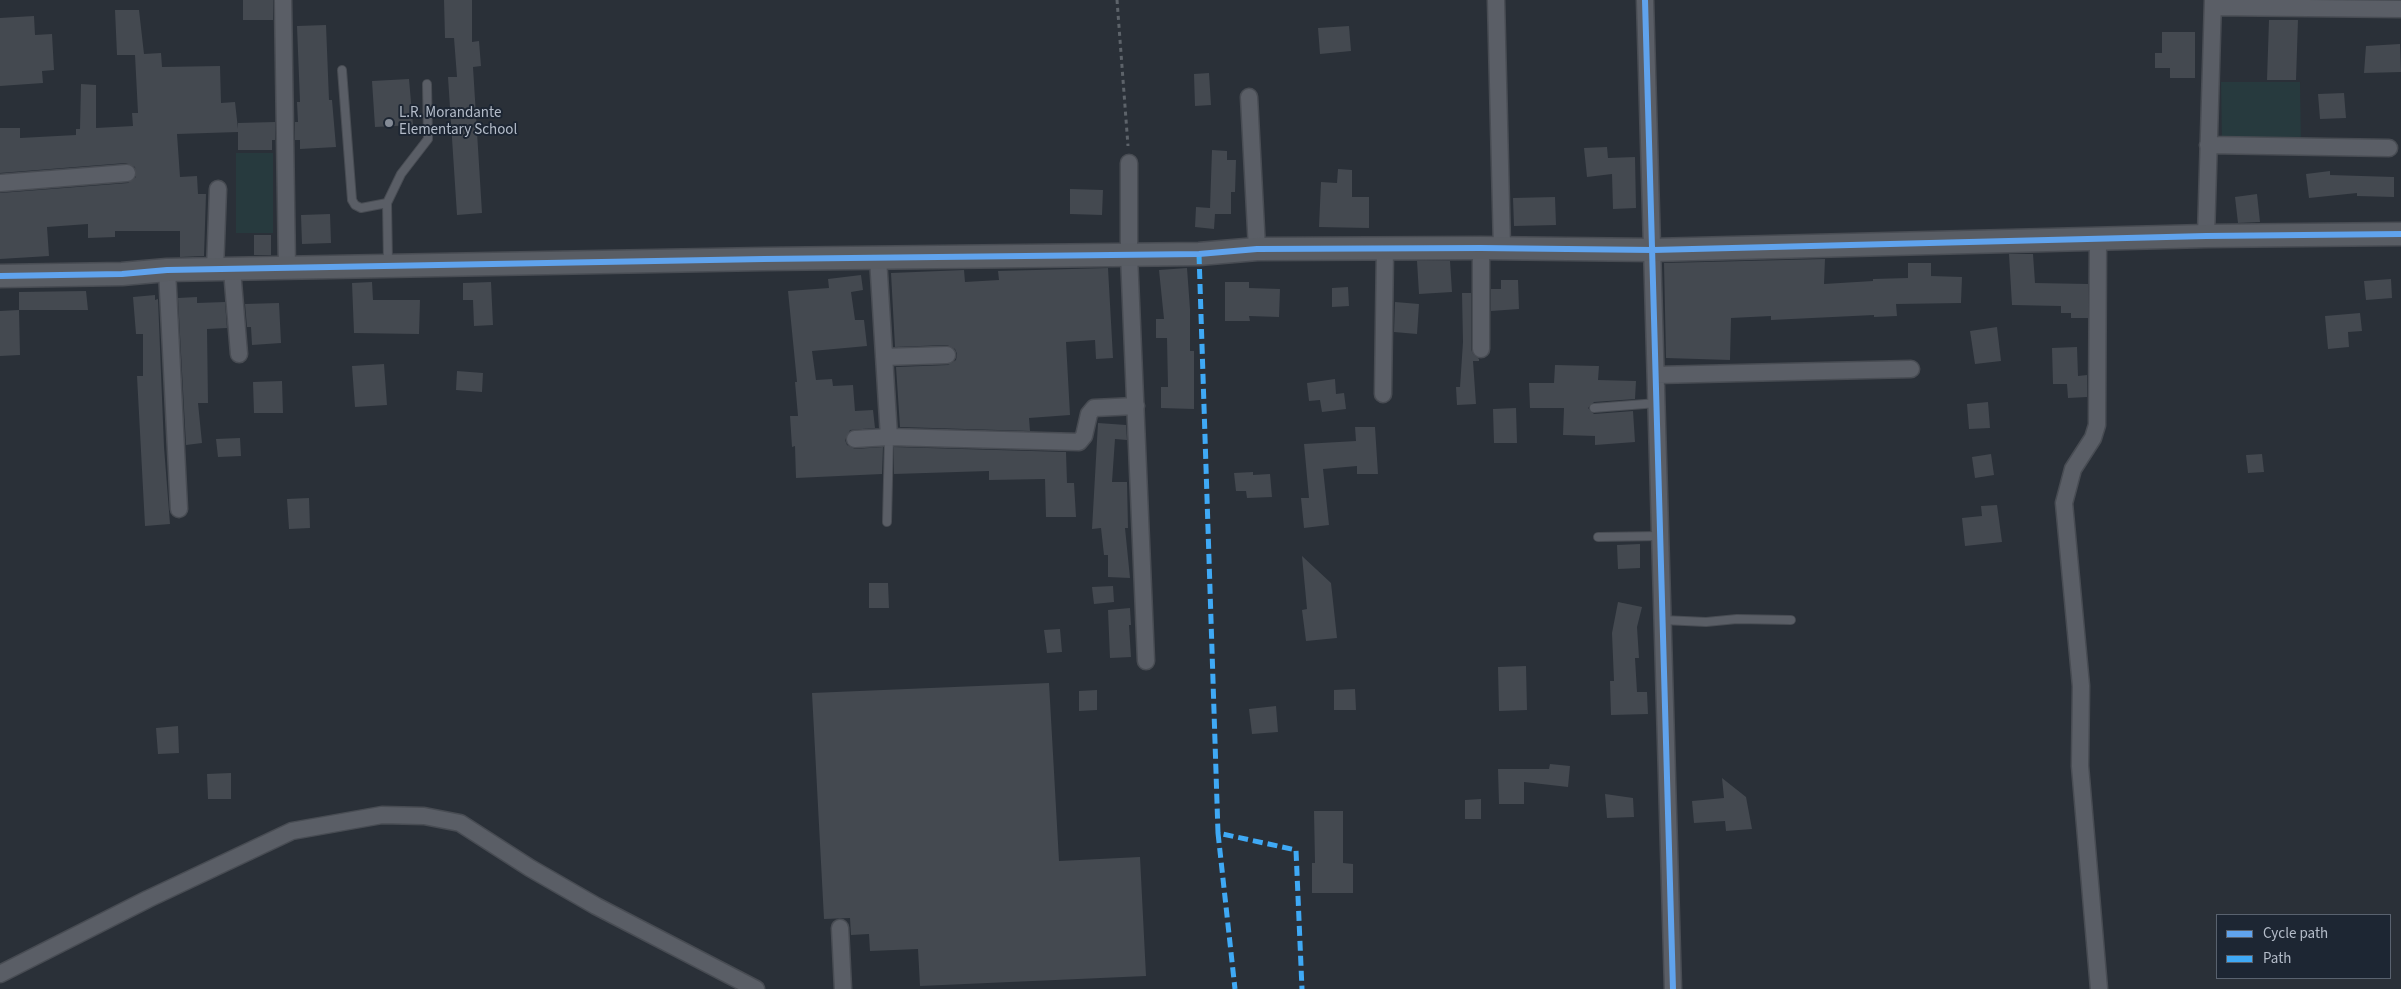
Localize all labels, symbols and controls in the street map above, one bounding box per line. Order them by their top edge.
place label: L.R. Morandante Elementary School [399,105,517,140]
marker: L.R. Morandante Elementary School [383,117,395,129]
legend [2216,914,2391,979]
text: Cycle path [2263,923,2328,944]
text: Path [2263,948,2291,969]

